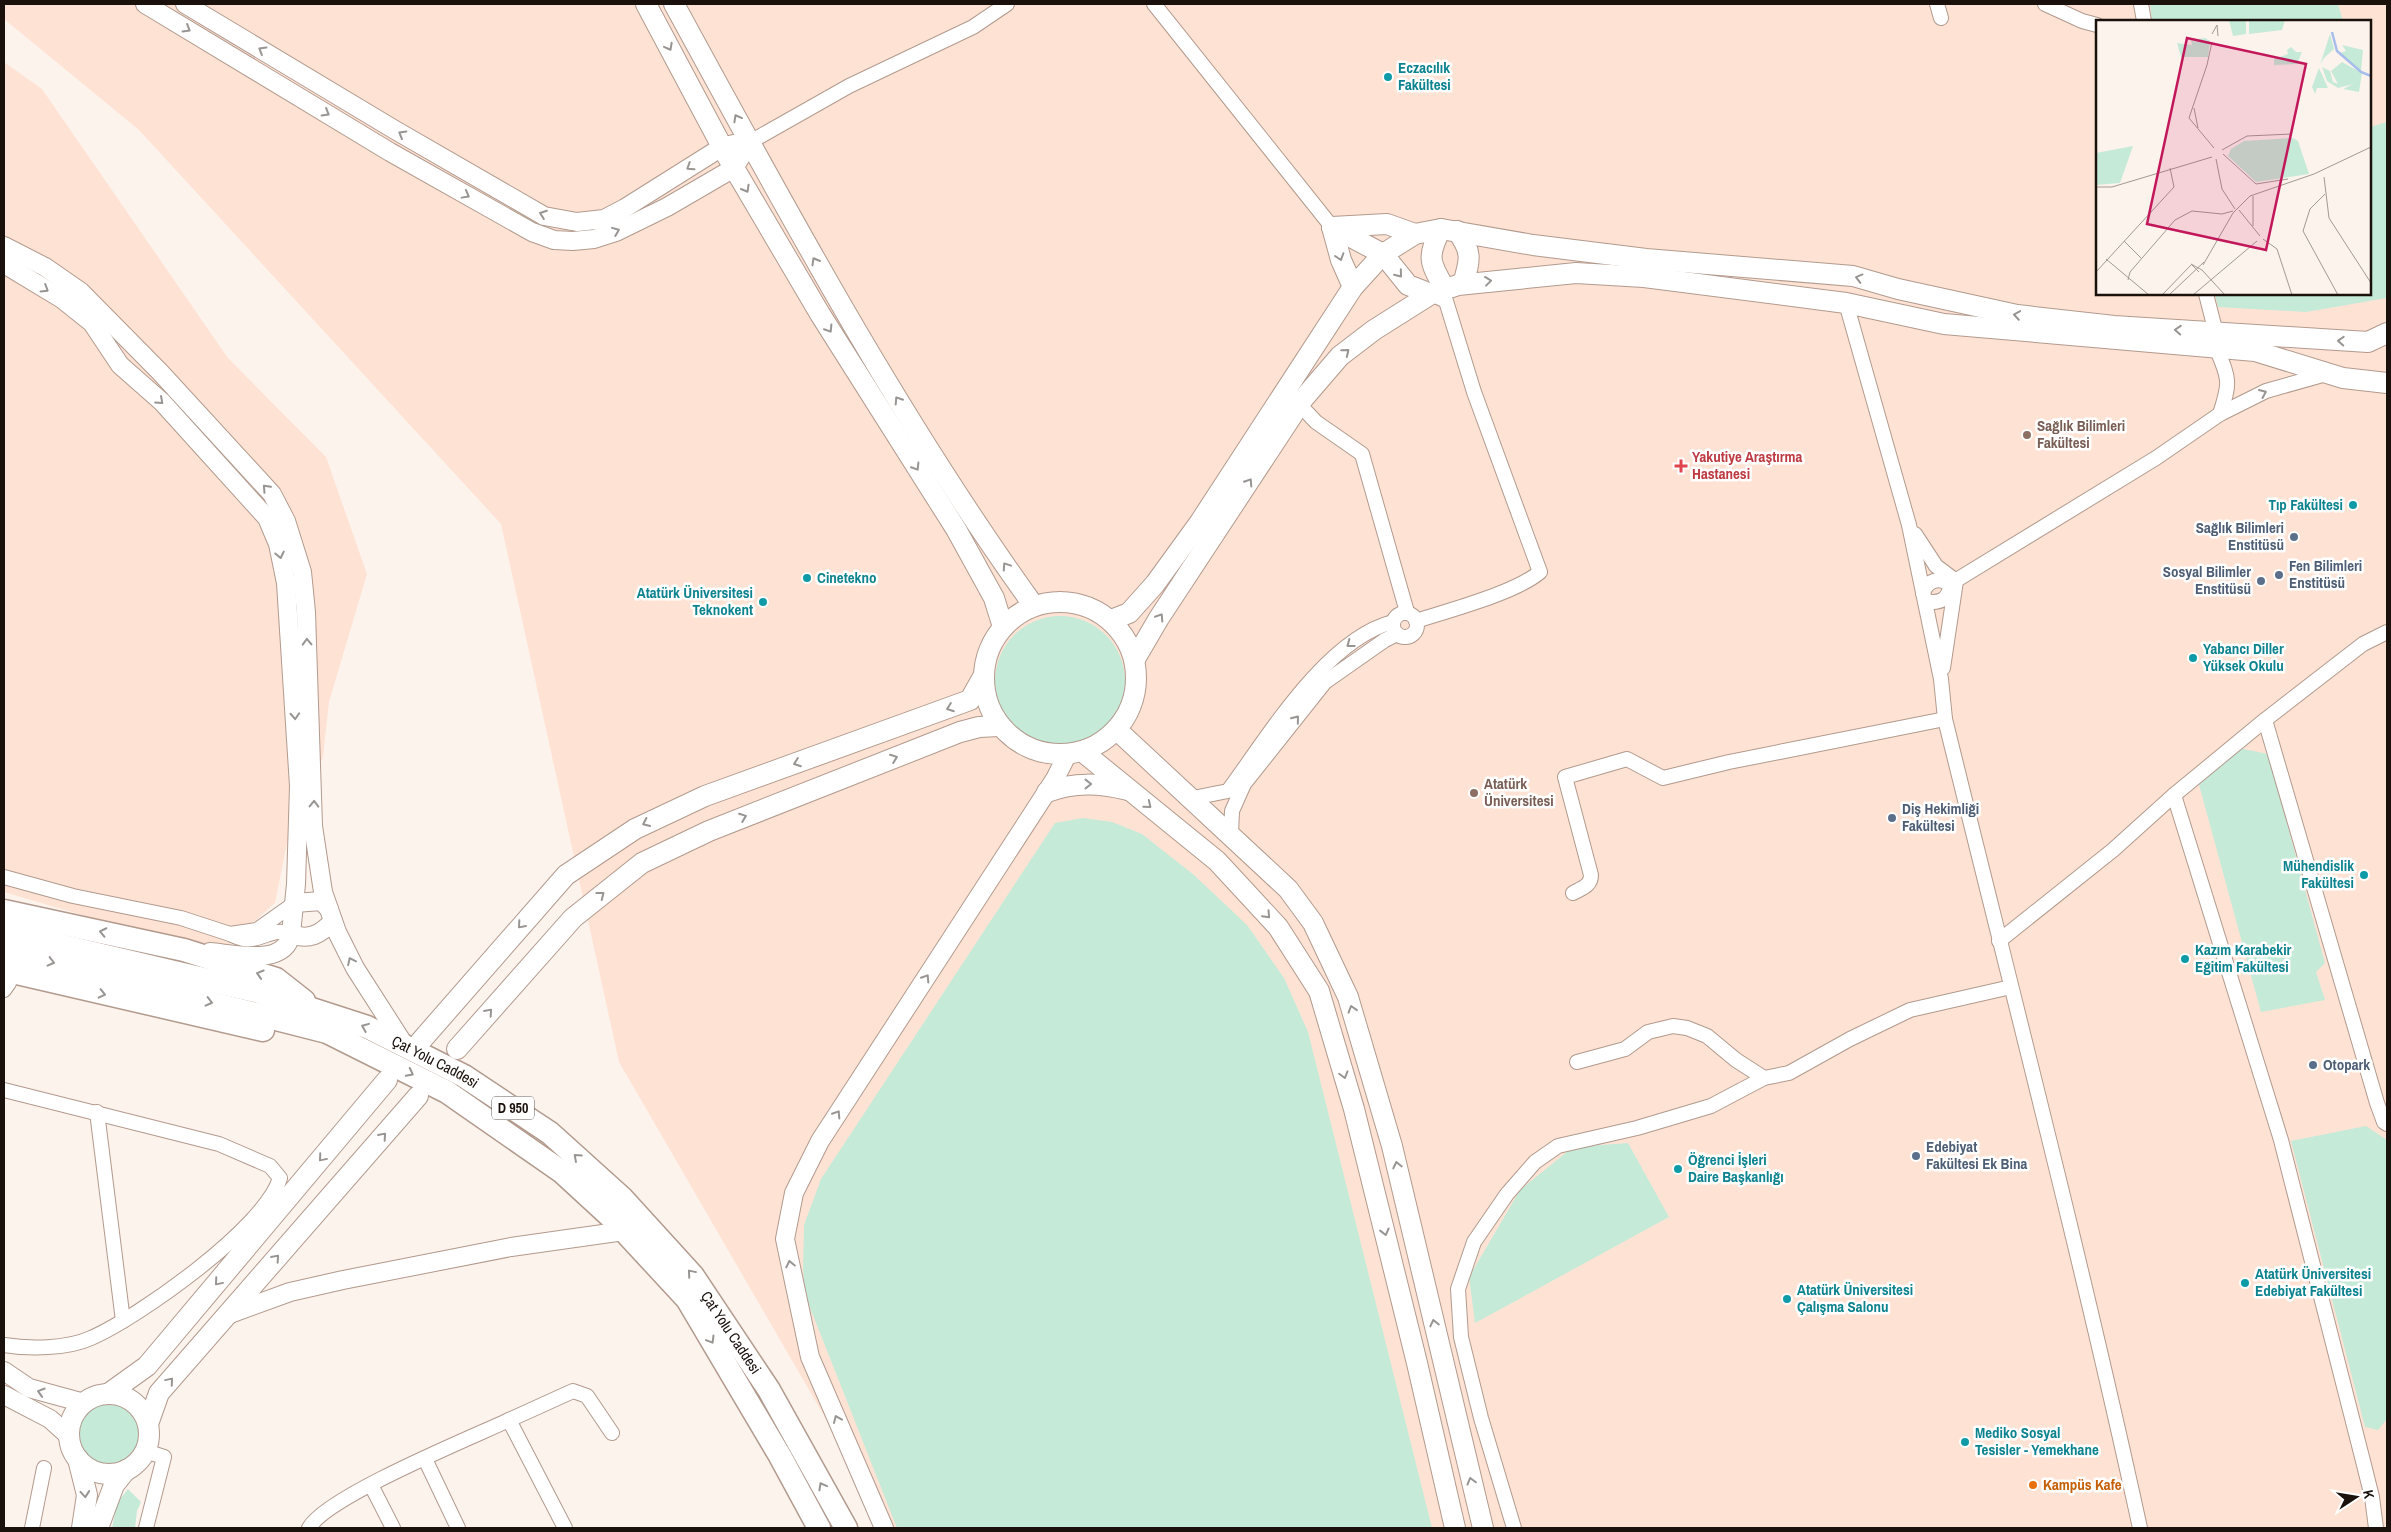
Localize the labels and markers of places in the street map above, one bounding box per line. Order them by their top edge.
place label: Eczacılık Fakültesi [1398,57,1451,95]
marker: Eczacılık Fakültesi [1382,71,1394,83]
place label: Sağlık Bilimleri Fakültesi [2037,415,2125,453]
marker: Sağlık Bilimleri Fakültesi [2021,429,2033,441]
place label: Yakutiye Araştırma Hastanesi [1692,446,1802,484]
marker: Yakutiye Araştırma Hastanesi [1674,459,1688,473]
place label: Tıp Fakültesi [2269,494,2343,515]
marker: Tıp Fakültesi [2347,499,2359,511]
place label: Sağlık Bilimleri Enstitüsü [2196,517,2284,555]
marker: Sağlık Bilimleri Enstitüsü [2288,531,2300,543]
place label: Fen Bilimleri Enstitüsü [2289,555,2362,593]
place label: Sosyal Bilimler Enstitüsü [2163,561,2251,599]
place label: Cinetekno [817,567,876,588]
marker: Fen Bilimleri Enstitüsü [2273,569,2285,581]
marker: Cinetekno [801,572,813,584]
marker: Sosyal Bilimler Enstitüsü [2255,575,2267,587]
place label: Atatürk Üniversitesi Teknokent [637,582,753,620]
marker: Atatürk Üniversitesi Teknokent [757,596,769,608]
place label: Yabancı Diller Yüksek Okulu [2203,638,2284,676]
marker: Yabancı Diller Yüksek Okulu [2187,652,2199,664]
place label: Atatürk Üniversitesi [1484,773,1554,811]
marker: Atatürk Üniversitesi [1468,787,1480,799]
place label: Diş Hekimliği Fakültesi [1902,798,1979,836]
marker: Diş Hekimliği Fakültesi [1886,812,1898,824]
place label: Mühendislik Fakültesi [2283,855,2354,893]
marker: Mühendislik Fakültesi [2358,869,2370,881]
place label: Kazım Karabekir Eğitim Fakültesi [2195,939,2292,977]
marker: Kazım Karabekir Eğitim Fakültesi [2179,953,2191,965]
place label: Otopark [2323,1054,2370,1075]
marker: Otopark [2307,1059,2319,1071]
place label: Edebiyat Fakültesi Ek Bina [1926,1136,2027,1174]
place label: Öğrenci İşleri Daire Başkanlığı [1688,1149,1784,1187]
marker: Edebiyat Fakültesi Ek Bina [1910,1150,1922,1162]
marker: Öğrenci İşleri Daire Başkanlığı [1672,1163,1684,1175]
place label: Atatürk Üniversitesi Edebiyat Fakültesi [2255,1263,2371,1301]
marker: Atatürk Üniversitesi Edebiyat Fakültesi [2239,1277,2251,1289]
place label: Atatürk Üniversitesi Çalışma Salonu [1797,1279,1913,1317]
marker: Atatürk Üniversitesi Çalışma Salonu [1781,1293,1793,1305]
place label: Mediko Sosyal Tesisler - Yemekhane [1975,1422,2099,1460]
marker: Mediko Sosyal Tesisler - Yemekhane [1959,1436,1971,1448]
place label: Kampüs Kafe [2043,1474,2122,1495]
marker: Kampüs Kafe [2027,1479,2039,1491]

